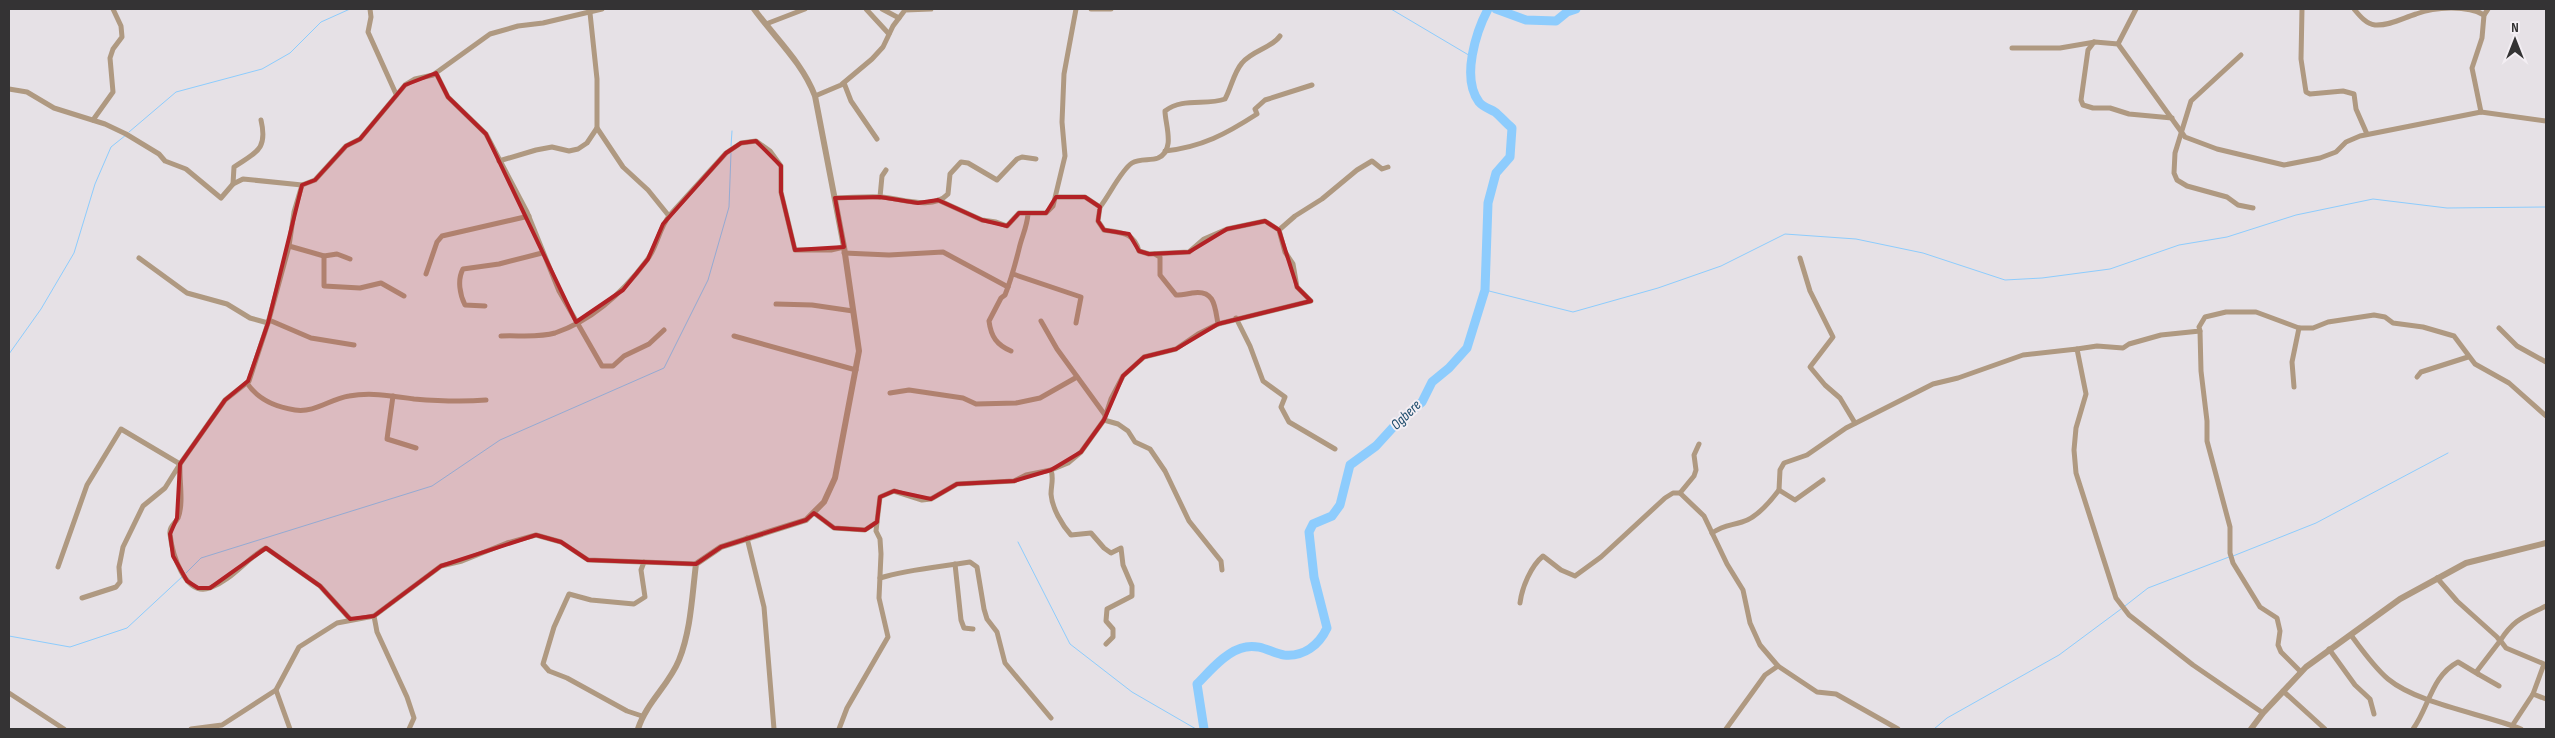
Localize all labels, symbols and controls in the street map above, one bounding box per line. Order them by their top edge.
north arrow [2490,15,2540,65]
text: N [2511,19,2519,36]
water label: Ogbere [1387,396,1425,434]

